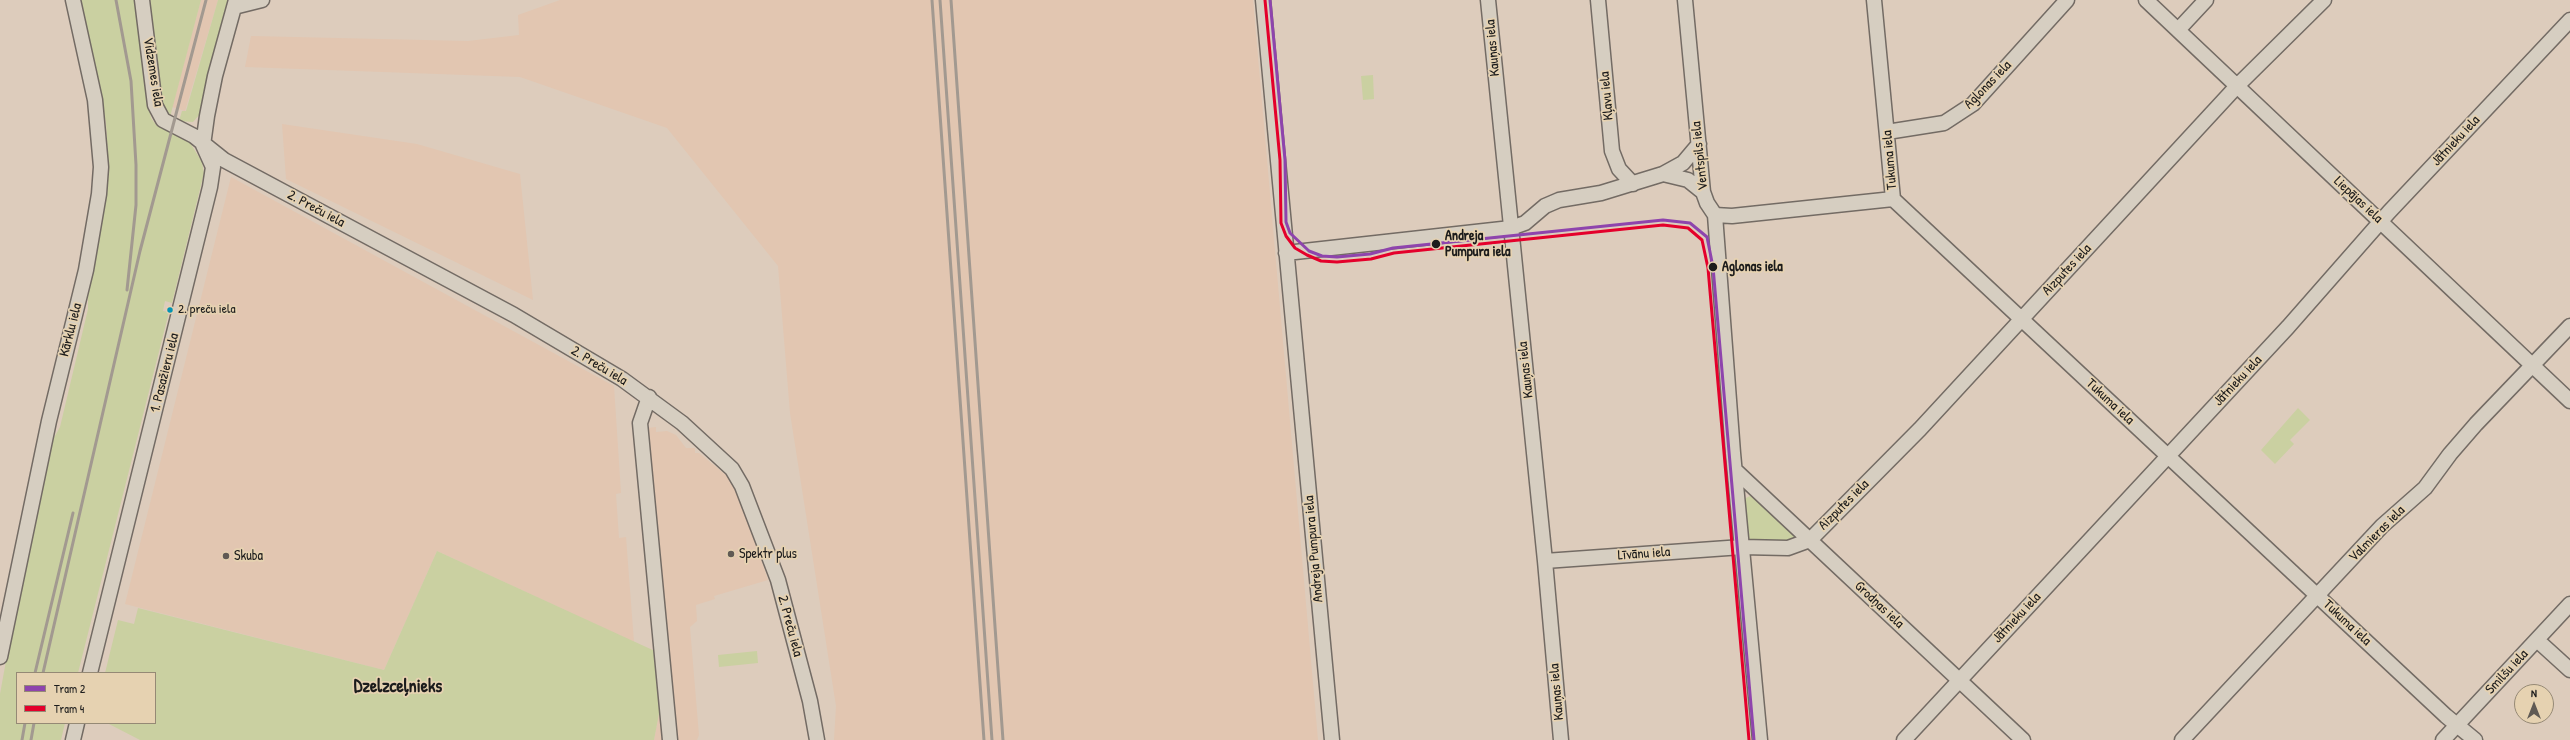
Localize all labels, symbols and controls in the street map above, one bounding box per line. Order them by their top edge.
street label: Kauņas iela [1482,19,1504,77]
street label: Vidzemes iela [139,36,167,108]
street label: Aglonas iela [1961,57,2015,113]
street label: Kļavu iela [1597,71,1617,121]
street label: Jātnieku iela [2428,112,2484,170]
street label: Ventspils iela [1688,121,1712,191]
street label: Tukuma iela [1879,130,1901,190]
street label: Liepājas iela [2330,173,2386,227]
street label: 2. Preču iela [284,187,348,231]
place label: Andreja Pumpura iela [1445,228,1510,260]
marker: Andreja Pumpura iela [1430,238,1442,250]
street label: Aizputes iela [2039,241,2095,299]
place label: Aglonas iela [1722,259,1783,275]
marker: Aglonas iela [1707,261,1719,273]
street label: Kārklu iela [56,302,86,358]
place label: 2. preču iela [178,302,235,318]
marker: 2. preču iela [165,305,175,315]
street label: 1. Pasažieru iela [147,332,183,414]
street label: Kauņas iela [1515,341,1537,399]
street label: 2. Preču iela [568,343,630,389]
street label: Jātnieku iela [2210,352,2266,410]
street label: Tukuma iela [2082,375,2138,429]
street label: Aizputes iela [1815,476,1873,534]
street label: Andreja Pumpura iela [1301,495,1327,603]
street label: Valmieras iela [2345,502,2409,566]
street label: Līvānu iela [1617,544,1671,564]
place label: Spektr plus [739,546,797,562]
place label: Skuba [234,548,263,564]
marker: Spektr plus [726,549,736,559]
marker: Skuba [221,551,231,561]
street label: Grodņas iela [1851,578,1907,632]
street label: Jātnieku iela [1989,589,2045,647]
street label: 2. Preču iela [774,594,806,658]
street label: Tukuma iela [2319,596,2375,650]
street label: Smilšu iela [2482,646,2532,698]
street label: Kauņas iela [1546,663,1568,721]
legend [16,672,156,724]
district label: Dzelzceļnieks [354,676,442,698]
text: Tram 2 [54,680,85,697]
north arrow [2514,684,2554,724]
text: N [2531,686,2537,700]
text: Tram 4 [54,700,84,717]

